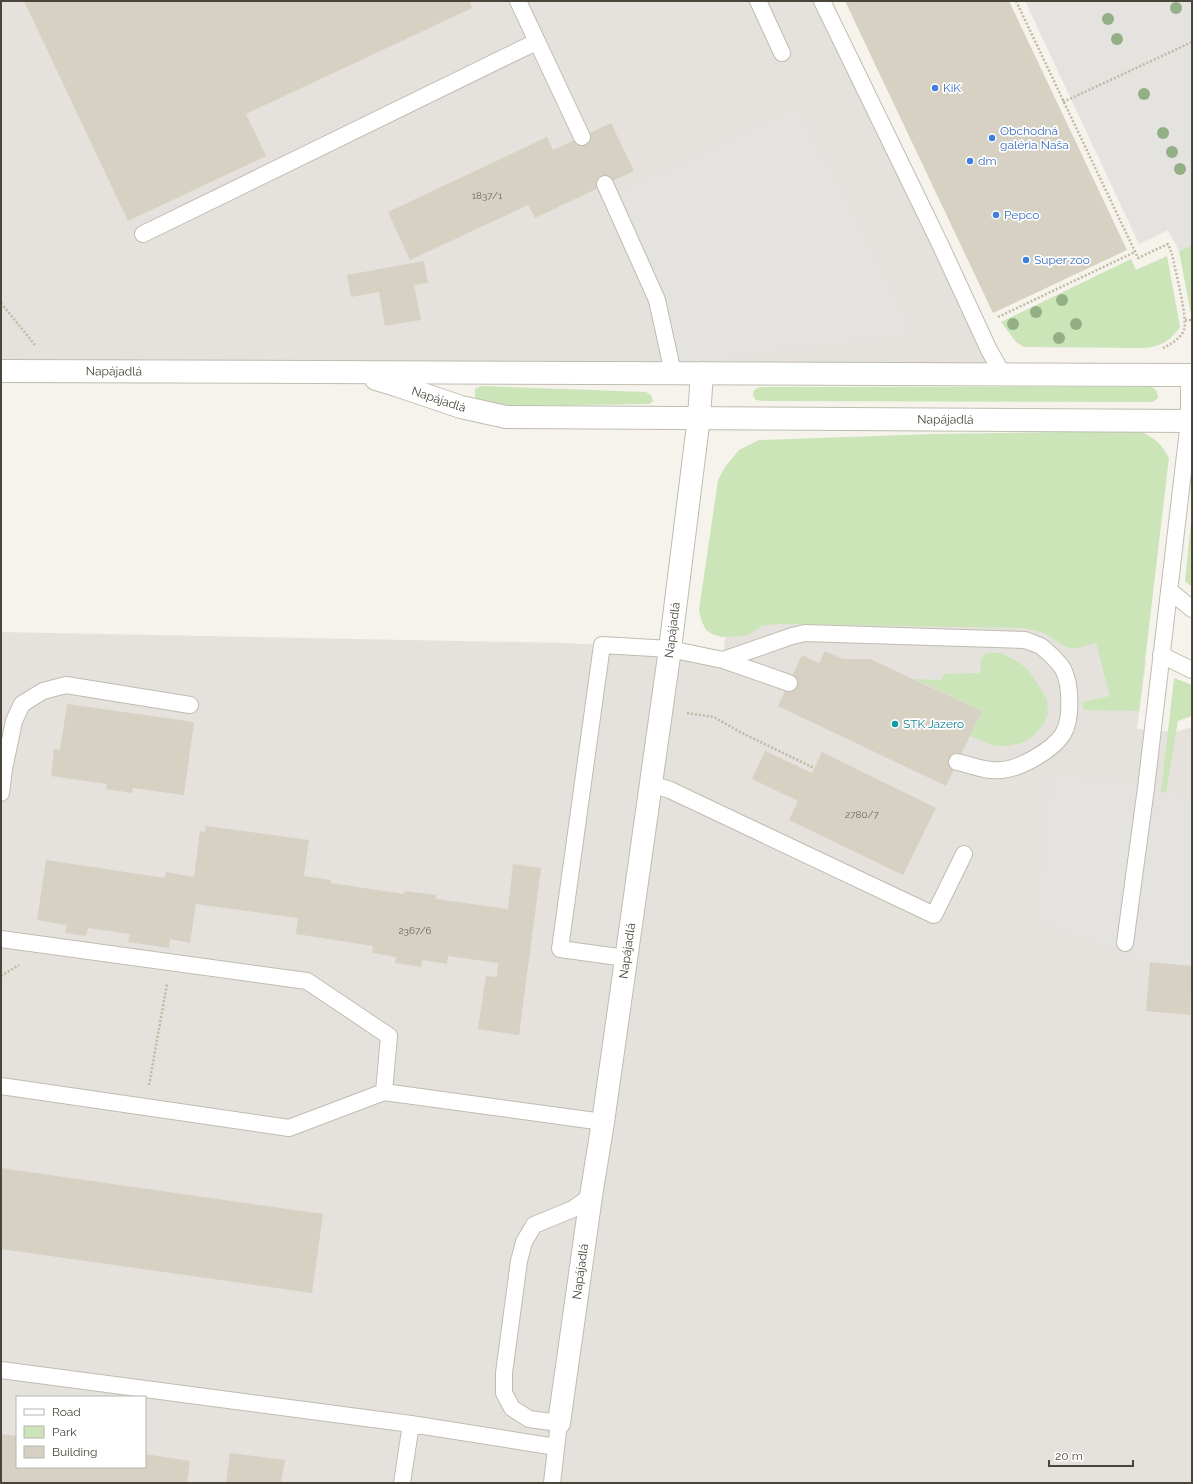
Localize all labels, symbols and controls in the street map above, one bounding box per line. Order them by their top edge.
place label: KiK [943,81,961,95]
marker: KiK [930,83,940,93]
place label: Obchodná galéria Naša [1000,124,1069,152]
marker: Obchodná galéria Naša [987,133,997,143]
place label: dm [978,154,997,168]
marker: dm [965,156,975,166]
house number: 1837/1 [472,190,503,201]
place label: Pepco [1004,208,1039,222]
marker: Pepco [991,210,1001,220]
place label: Super zoo [1034,253,1090,267]
marker: Super zoo [1021,255,1031,265]
street label: Napájadlá [86,364,142,378]
street label: Napájadlá [410,384,467,415]
street label: Napájadlá [917,412,974,427]
street label: Napájadlá [662,601,683,659]
place label: STK Jazero [903,717,964,731]
marker: STK Jazero [890,719,900,729]
house number: 2780/7 [845,809,880,820]
street label: Napájadlá [616,922,638,980]
house number: 2367/6 [398,925,432,936]
street label: Napájadlá [569,1243,591,1300]
legend [16,1396,146,1468]
text: Road [52,1405,81,1419]
text: Park [52,1425,77,1439]
scale bar [1049,1442,1133,1468]
text: Building [52,1445,98,1459]
text: 20 m [1055,1449,1083,1463]

